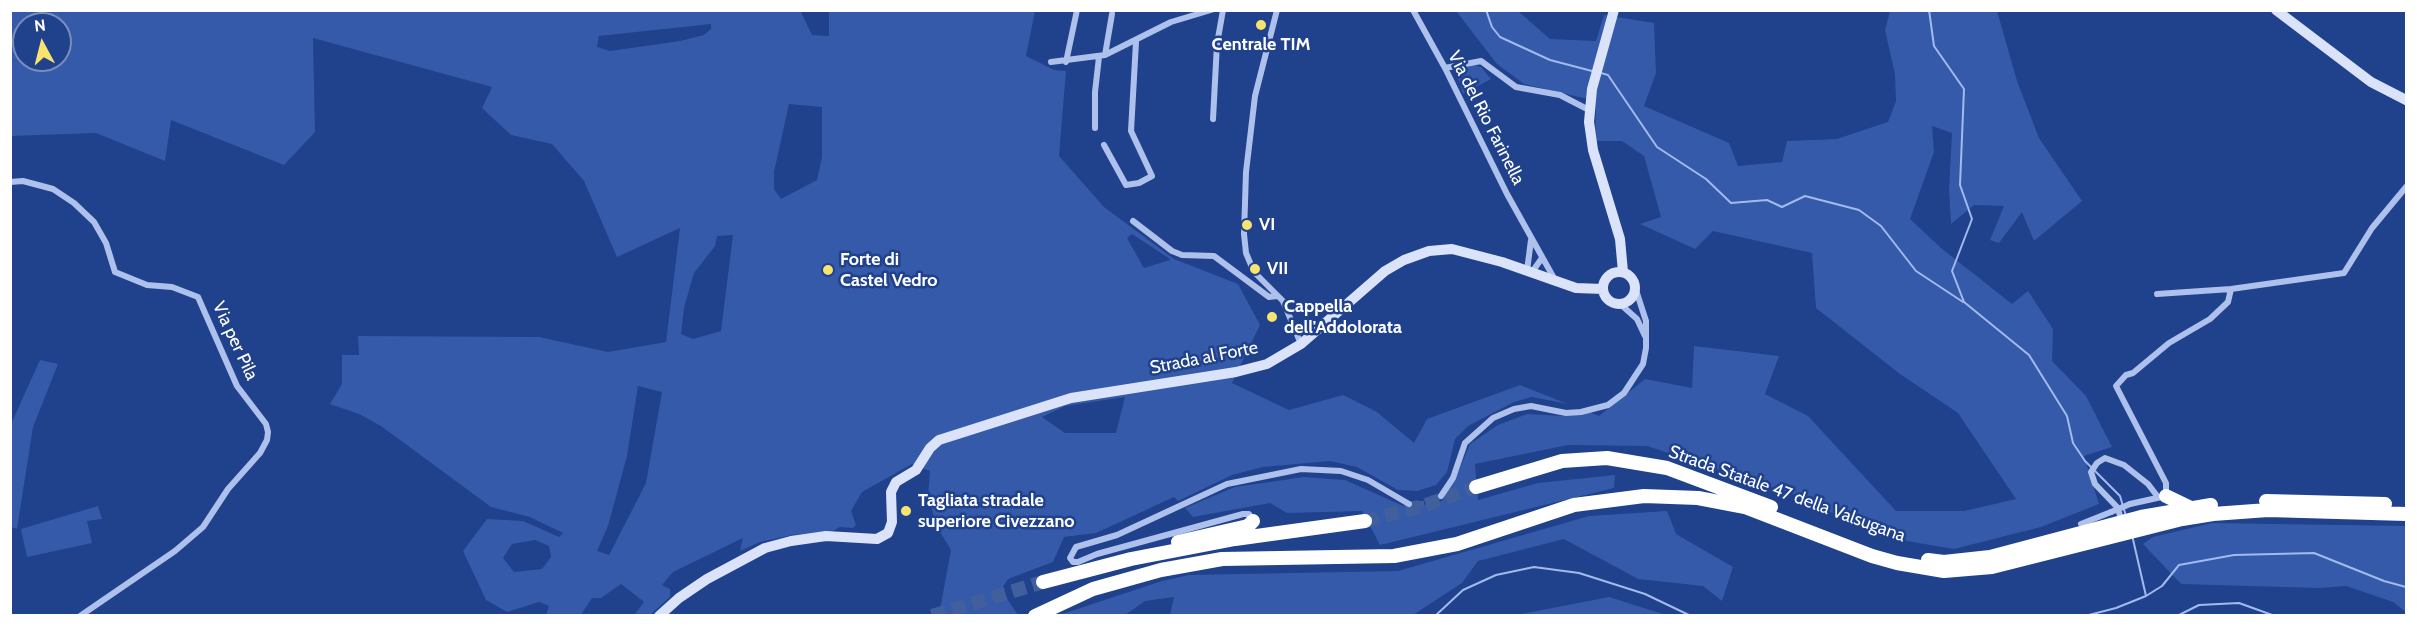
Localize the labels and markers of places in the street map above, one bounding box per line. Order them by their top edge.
marker: Centrale TIM [1254,18,1268,32]
place label: Centrale TIM [1212,34,1310,56]
place label: VI [1259,214,1275,236]
marker: VI [1240,218,1254,232]
place label: Forte di Castel Vedro [840,249,938,292]
place label: VII [1267,258,1288,280]
marker: VII [1248,262,1262,276]
marker: Forte di Castel Vedro [821,263,835,277]
place label: Cappella dell'Addolorata [1284,296,1402,338]
marker: Cappella dell'Addolorata [1265,310,1279,324]
place label: Tagliata stradale superiore Civezzano [918,490,1075,532]
marker: Tagliata stradale superiore Civezzano [899,504,913,518]

